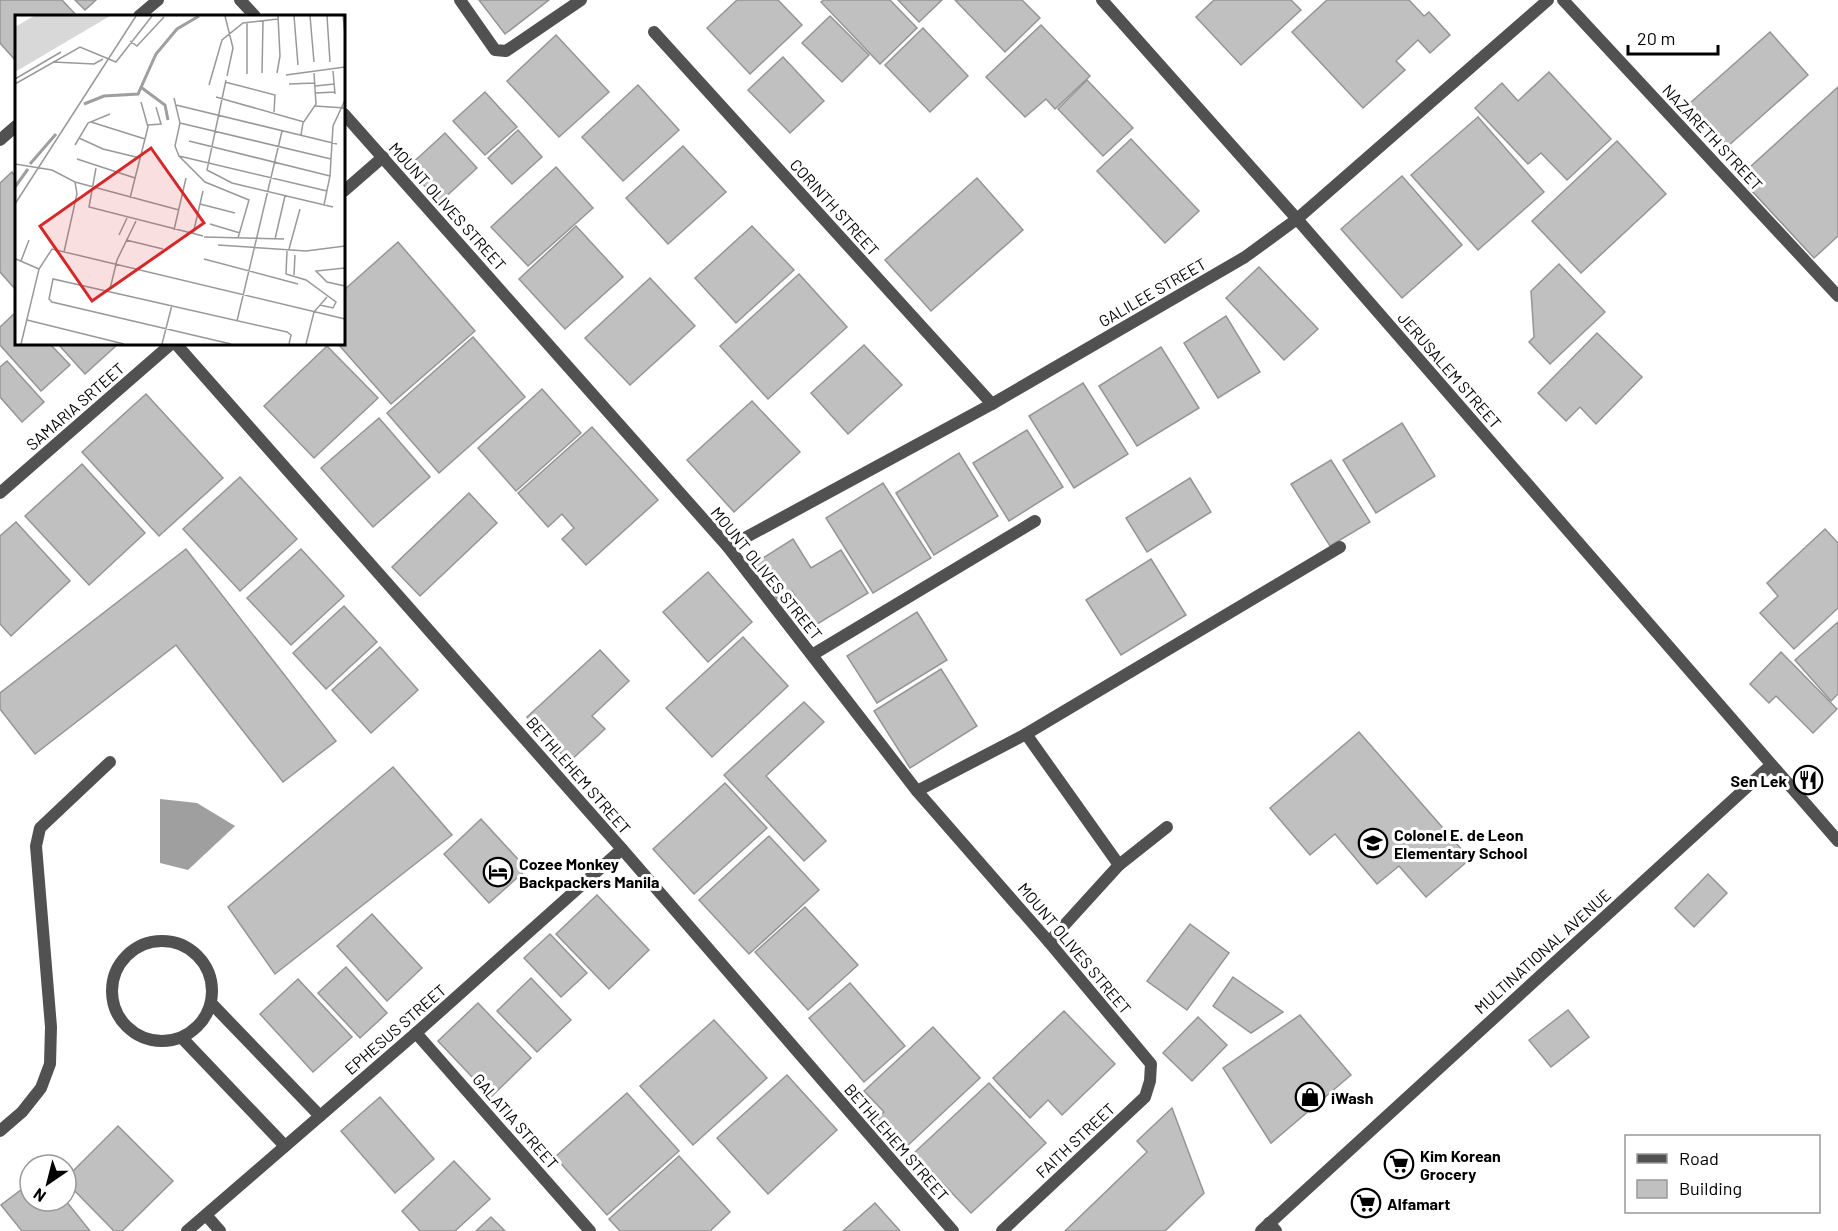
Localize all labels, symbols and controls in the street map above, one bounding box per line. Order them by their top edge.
inset map [15,15,345,345]
scale bar [1628,18,1718,56]
text: 20 m [1637,27,1675,49]
street label: NAZARETH STREET [1659,80,1767,194]
street label: MOUNT OLIVES STREET [385,138,511,274]
street label: CORINTH STREET [787,155,883,259]
street label: GALILEE STREET [1095,254,1209,330]
street label: JERUSALEM STREET [1394,308,1506,432]
street label: SAMARIA SRTEET [22,358,128,454]
street label: MOUNT OLIVES STREET [707,503,827,643]
street label: BETHLEHEM STREET [523,712,635,838]
restaurant icon: Sen Lek [1792,764,1824,796]
place label: Sen Lek [1730,771,1787,790]
place label: Colonel E. de Leon Elementary School [1394,825,1528,862]
school or university icon: Colonel E. de Leon Elementary School [1357,827,1389,859]
place label: Cozee Monkey Backpackers Manila [519,854,659,891]
hotel icon: Cozee Monkey Backpackers Manila [482,856,514,888]
street label: MOUNT OLIVES STREET [1014,878,1136,1018]
street label: MULTINATIONAL AVENUE [1470,885,1614,1017]
street label: EPHESUS STREET [340,980,450,1078]
street label: GALATIA STREET [469,1069,563,1173]
street label: BETHLEHEM STREET [841,1079,953,1205]
shop icon: iWash [1294,1081,1326,1113]
place label: iWash [1331,1088,1373,1107]
street label: FAITH STREET [1031,1099,1119,1181]
legend [1625,1135,1820,1213]
place label: Kim Korean Grocery [1420,1146,1501,1183]
text: Road [1679,1147,1719,1169]
supermarket icon: Kim Korean Grocery [1383,1148,1415,1180]
north arrow [18,1153,78,1213]
text: Building [1679,1177,1742,1199]
text: N [29,1185,49,1207]
supermarket icon: Alfamart [1350,1187,1382,1219]
place label: Alfamart [1387,1194,1450,1213]

